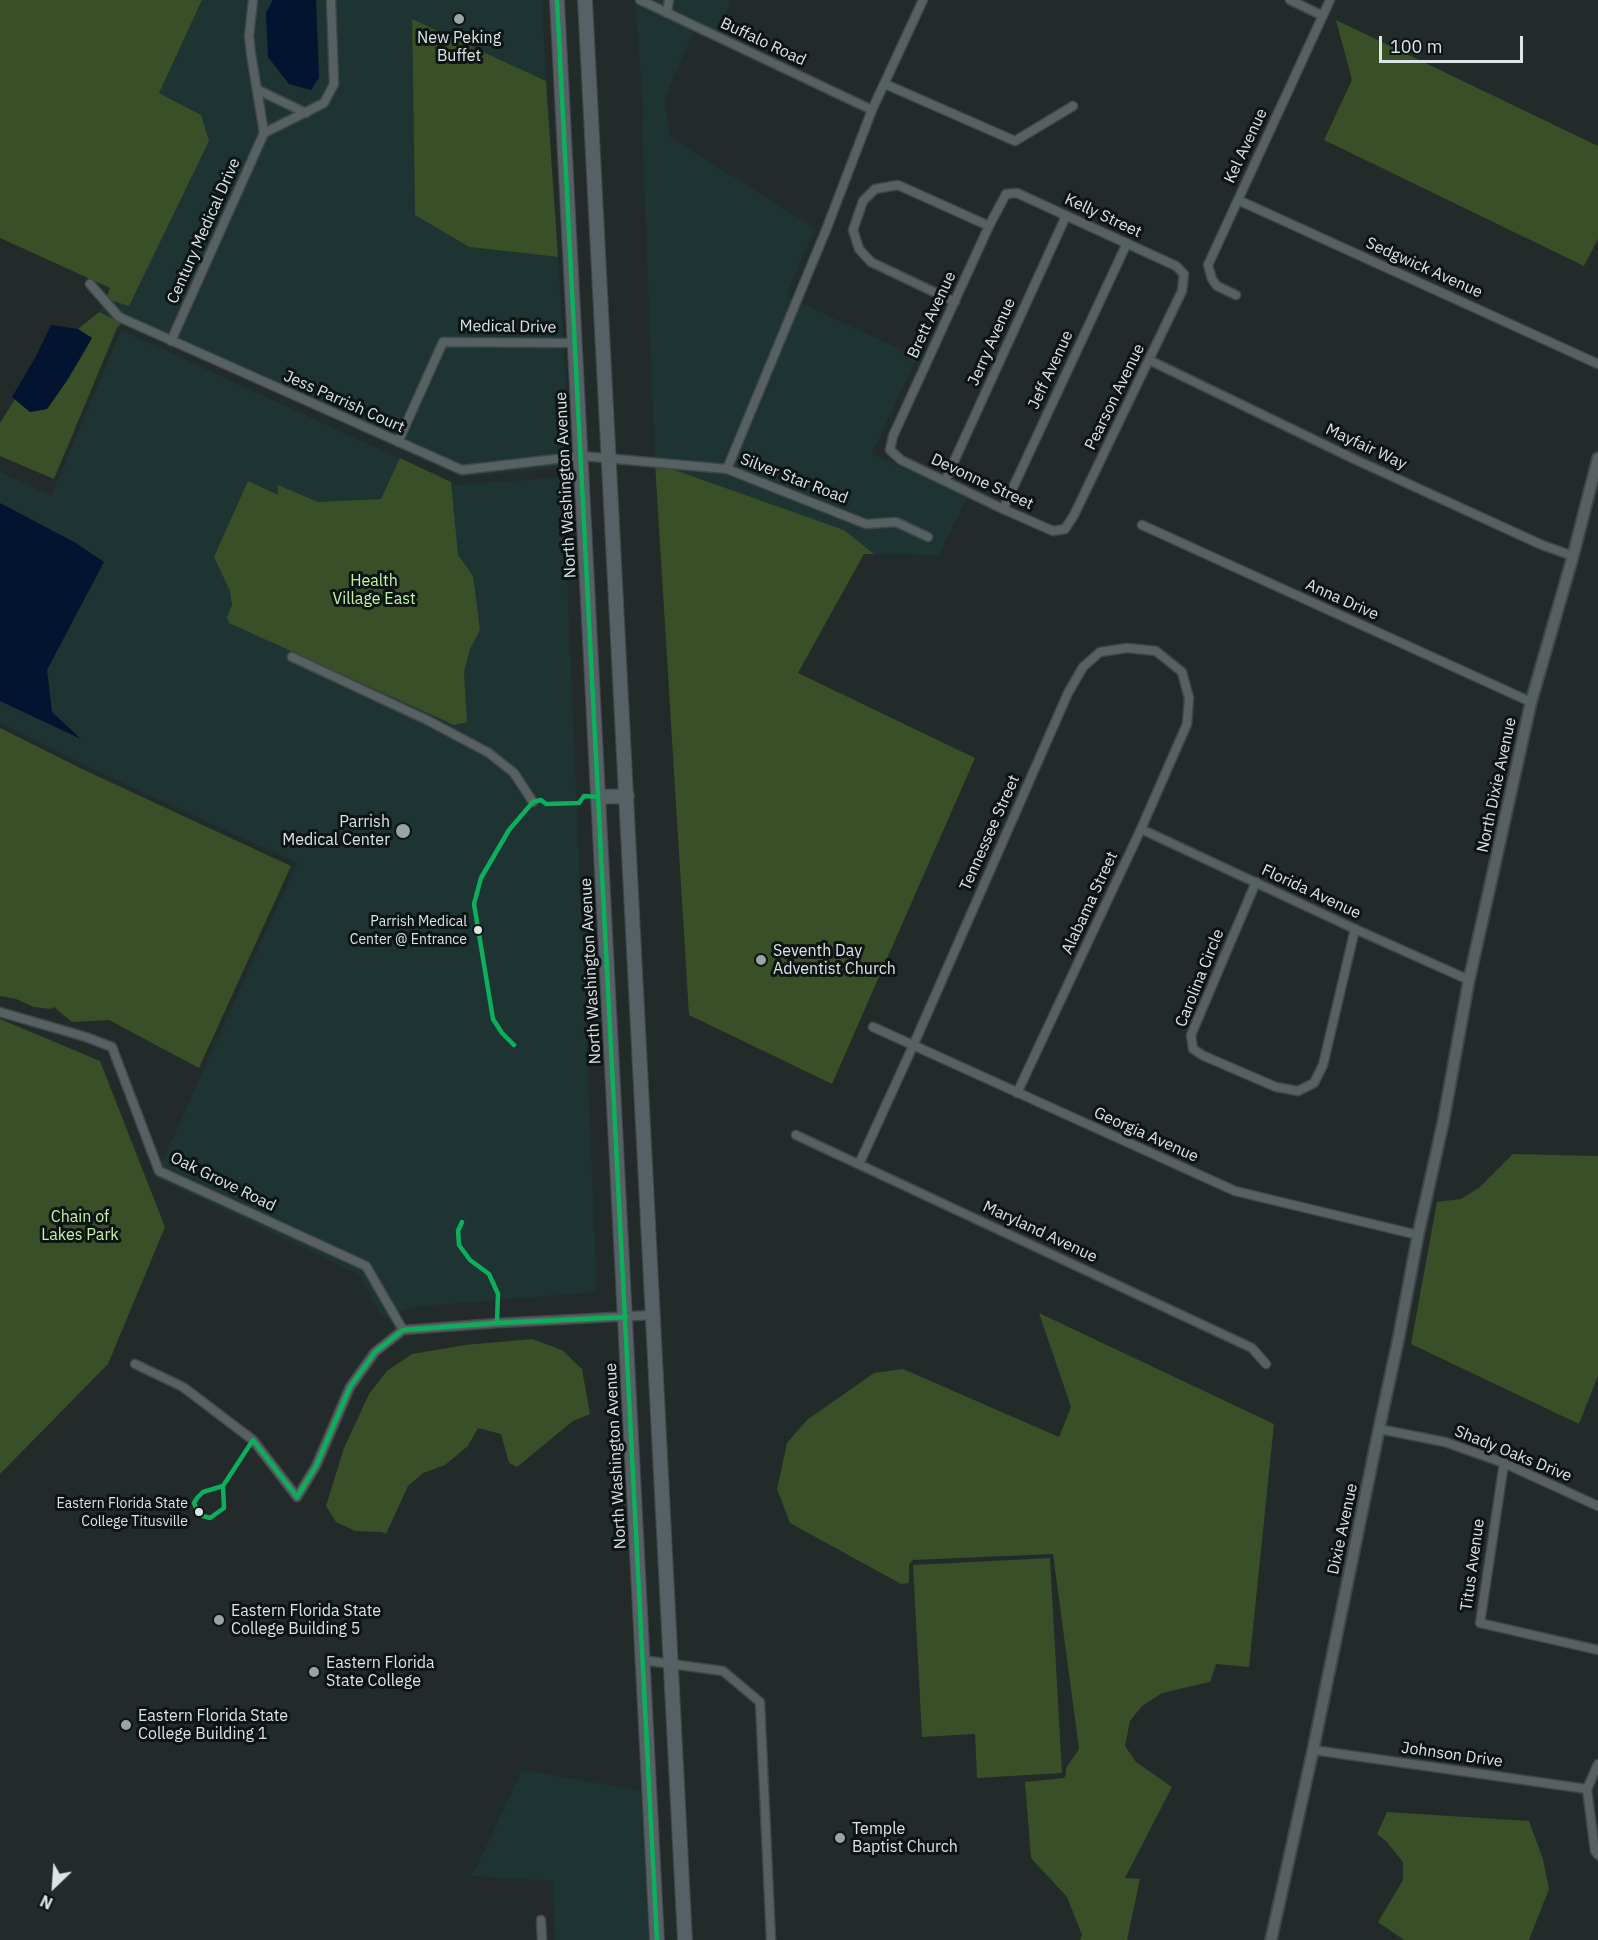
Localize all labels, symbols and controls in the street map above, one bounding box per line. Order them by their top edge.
marker: New Peking Buffet [452,12,466,26]
street label: Buffalo Road [717,14,809,70]
scale bar [1382,24,1526,62]
place label: New Peking Buffet [417,28,501,66]
text: 100 m [1390,35,1442,58]
street label: Kel Avenue [1220,106,1272,186]
street label: Century Medical Drive [163,155,245,307]
street label: Kelly Street [1061,190,1145,242]
street label: Sedgwick Avenue [1363,234,1485,302]
street label: Brett Avenue [904,269,960,361]
street label: Jerry Avenue [964,295,1020,389]
street label: Medical Drive [459,317,557,337]
street label: Jeff Avenue [1024,328,1078,412]
street label: Pearson Avenue [1081,341,1149,453]
street label: Jess Parrish Court [281,367,407,437]
street label: North Washington Avenue [552,391,580,579]
street label: Mayfair Way [1322,420,1410,474]
street label: Silver Star Road [738,450,850,508]
street label: Devonne Street [928,450,1036,514]
park label: Health Village East [333,571,415,609]
street label: Anna Drive [1303,575,1381,625]
street label: North Dixie Avenue [1473,716,1521,854]
street label: Tennessee Street [956,772,1024,894]
place label: Parrish Medical Center [282,812,390,850]
marker: Parrish Medical Center [394,822,412,840]
street label: Alabama Street [1058,849,1122,957]
street label: Florida Avenue [1258,861,1364,923]
street label: North Washington Avenue [577,877,605,1065]
place label: Parrish Medical Center @ Entrance [350,914,467,946]
marker: Parrish Medical Center @ Entrance [472,924,484,936]
street label: Carolina Circle [1172,926,1228,1030]
place label: Seventh Day Adventist Church [773,941,896,979]
marker: Seventh Day Adventist Church [754,953,768,967]
street label: Georgia Avenue [1091,1103,1201,1167]
street label: Oak Grove Road [167,1148,279,1216]
street label: Maryland Avenue [980,1197,1100,1267]
park label: Chain of Lakes Park [41,1207,119,1245]
street label: North Washington Avenue [602,1362,630,1550]
street label: Shady Oaks Drive [1452,1422,1574,1486]
street label: Dixie Avenue [1324,1482,1362,1576]
place label: Eastern Florida State College Titusville [57,1496,188,1528]
marker: Eastern Florida State College Titusville [193,1506,205,1518]
street label: Titus Avenue [1457,1518,1489,1612]
place label: Eastern Florida State College Building 5 [231,1601,381,1639]
marker: Eastern Florida State College Building 5 [212,1613,226,1627]
place label: Eastern Florida State College [326,1653,435,1691]
marker: Eastern Florida State College [307,1665,321,1679]
place label: Eastern Florida State College Building 1 [138,1706,288,1744]
marker: Eastern Florida State College Building 1 [119,1718,133,1732]
street label: Johnson Drive [1400,1738,1504,1772]
place label: Temple Baptist Church [852,1819,958,1857]
marker: Temple Baptist Church [833,1831,847,1845]
north arrow [24,1856,84,1916]
text: N [37,1891,56,1914]

